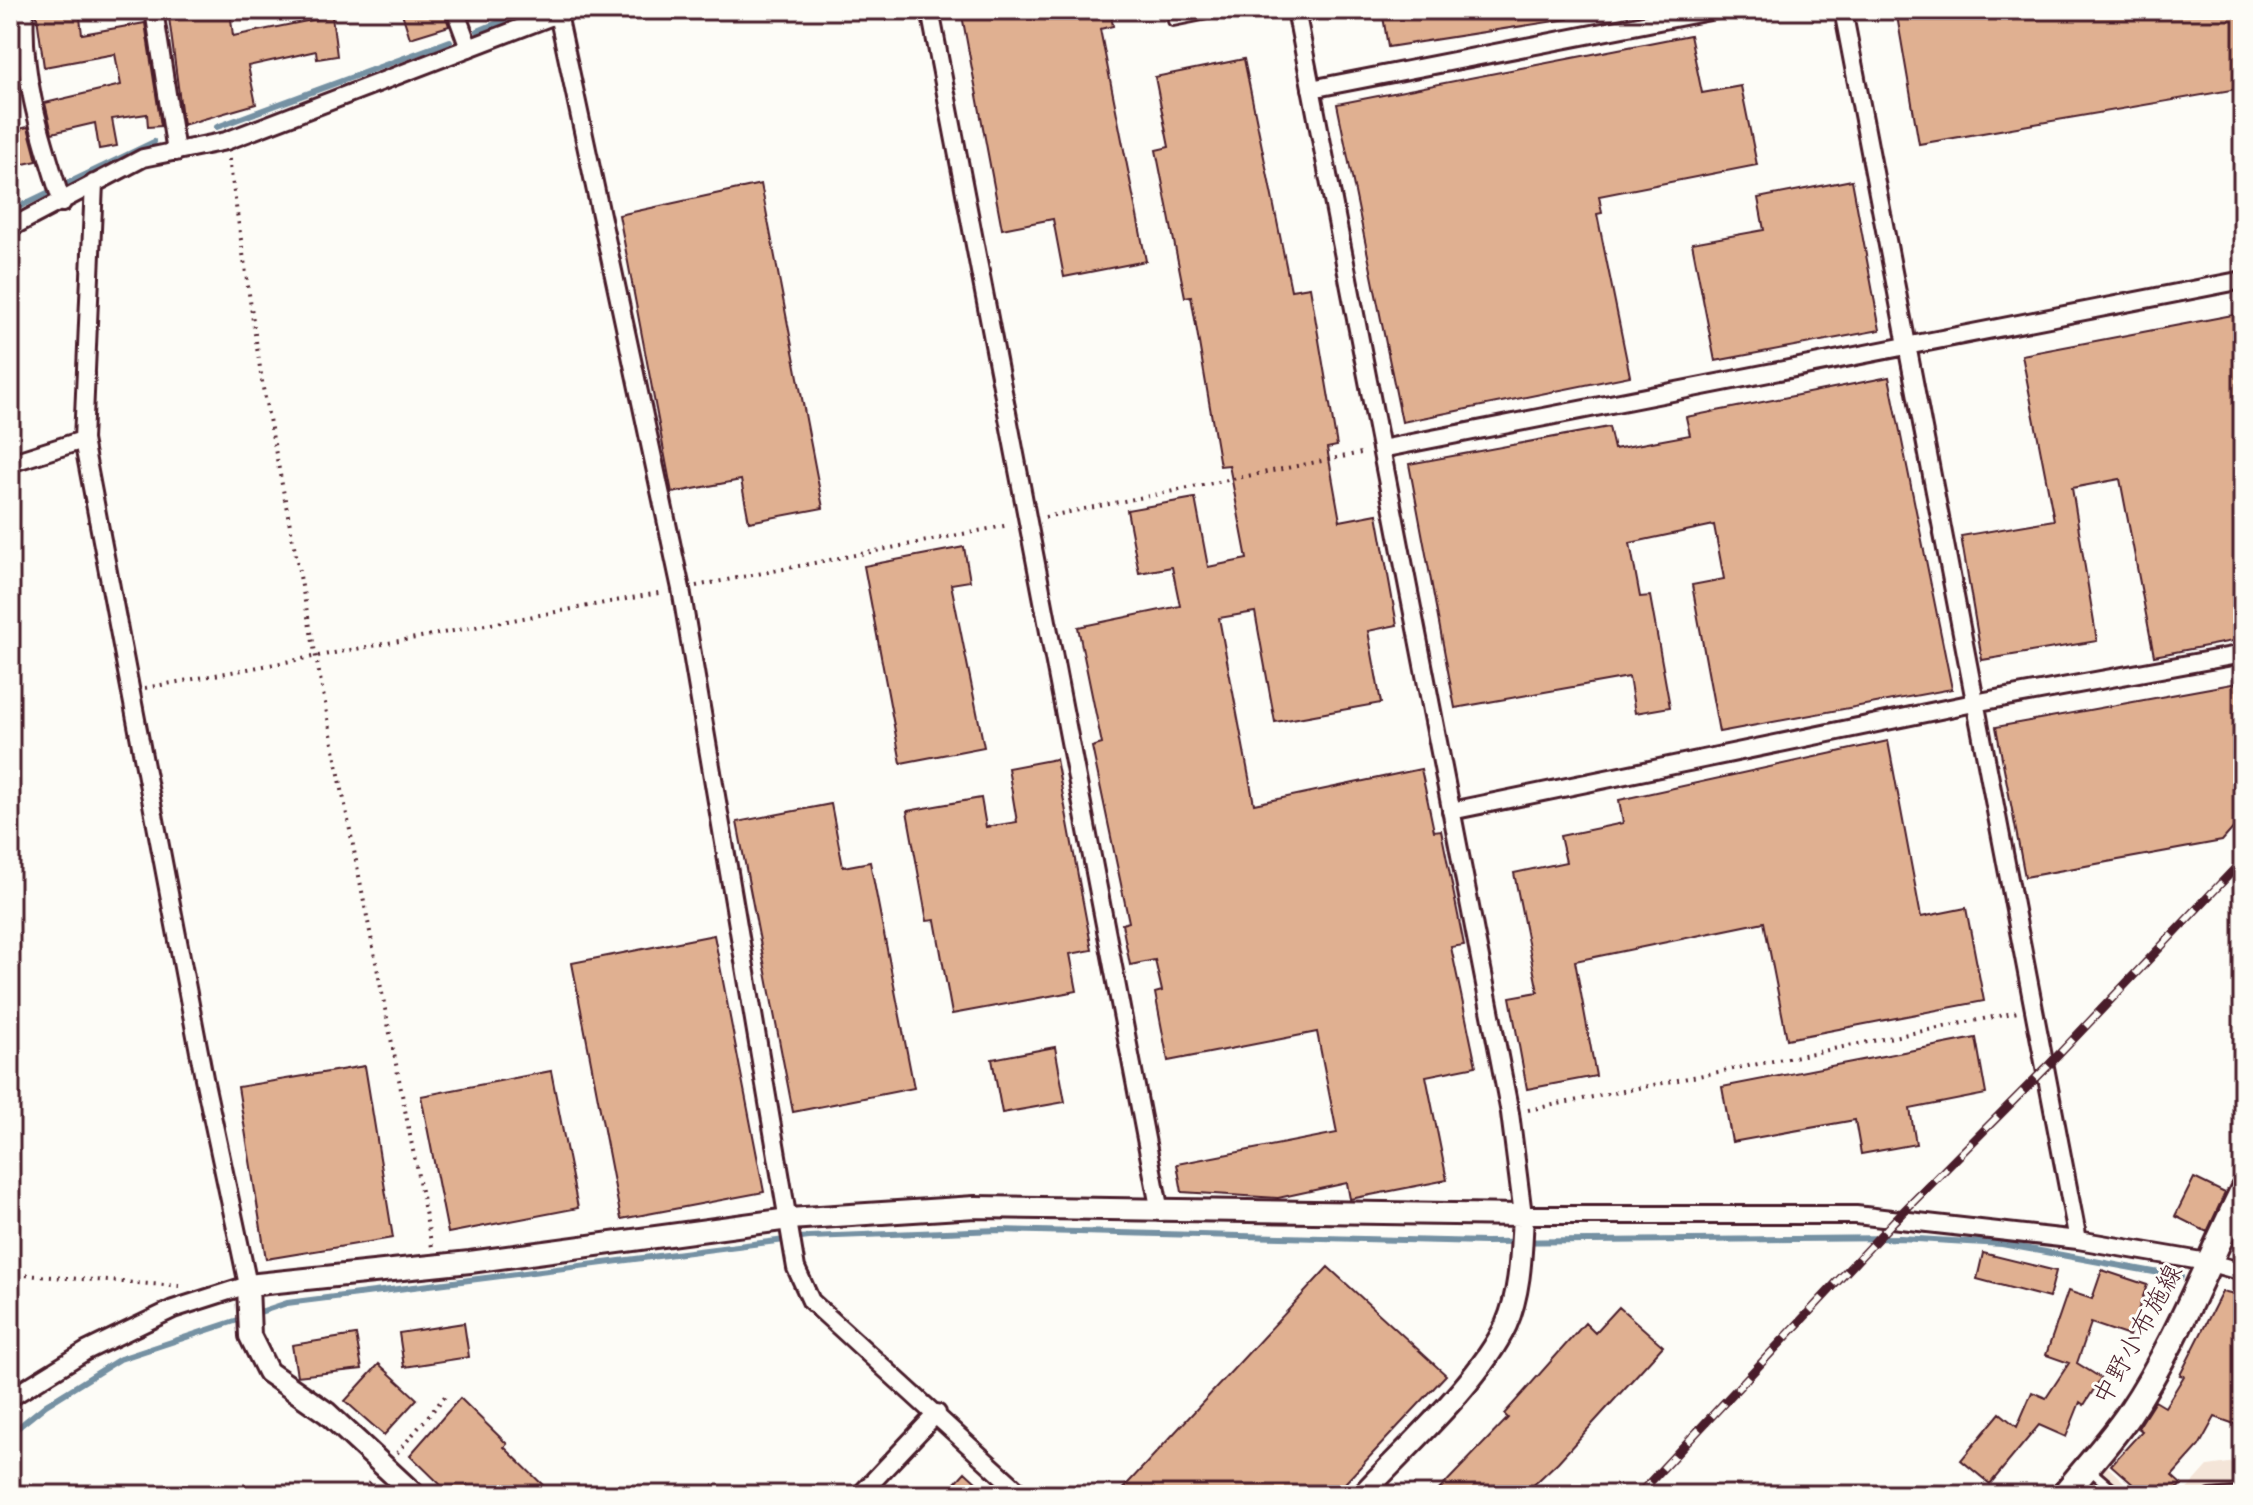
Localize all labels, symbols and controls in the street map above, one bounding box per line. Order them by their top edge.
street label: 中野小布施線 [2087,1259,2189,1410]

